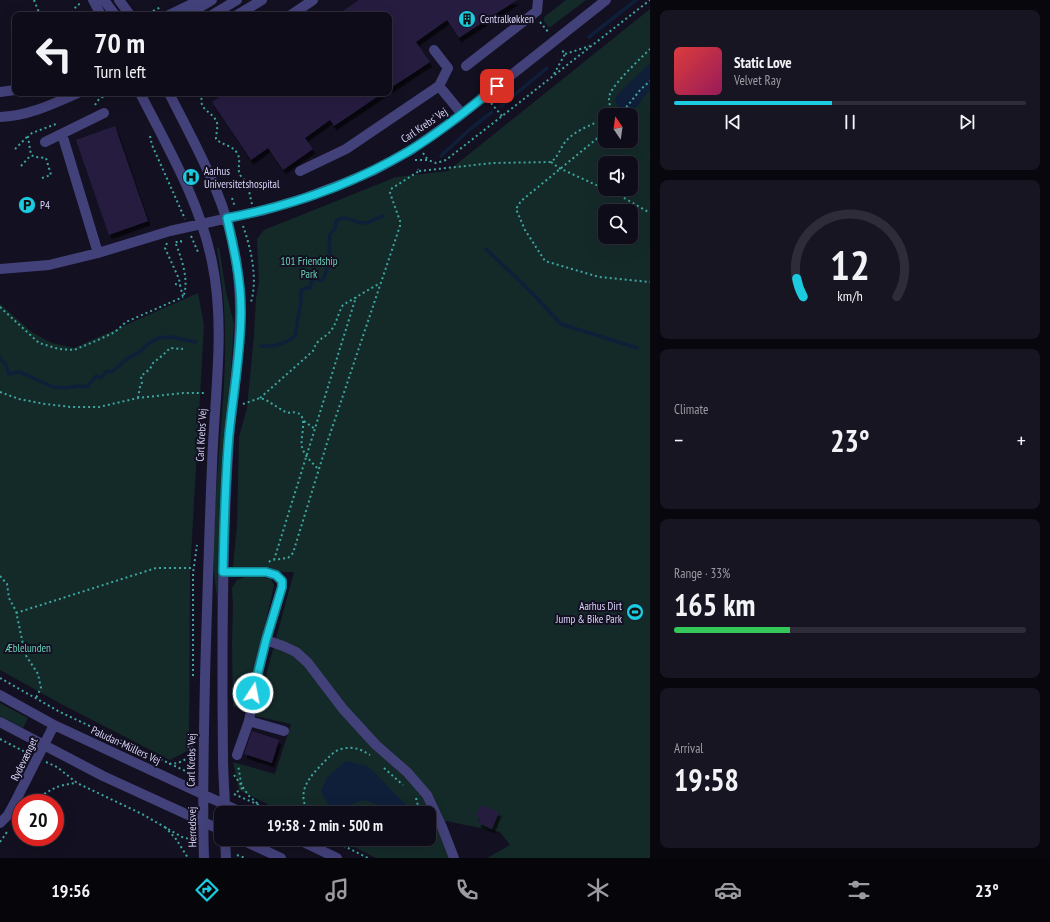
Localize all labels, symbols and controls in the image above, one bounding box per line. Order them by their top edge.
building icon: Centralkøkken [457,9,477,29]
place label: Centralkøkken [480,12,534,26]
text: 70 m [94,24,145,61]
icon: left [28,28,80,80]
text: Static Love [734,53,792,72]
text: Turn left [94,60,146,83]
pin [480,69,514,103]
text: Velvet Ray [734,72,781,89]
icon: arrive [486,75,508,97]
street label: Carl Krebs' Vej [398,104,450,146]
north arrow [598,108,638,148]
map controls [598,108,638,244]
icon: previous [722,111,744,133]
icon: pause [839,111,861,133]
icon: next [956,111,978,133]
button: sound [598,156,638,196]
place label: Aarhus Universitetshospital [204,164,280,191]
hospital icon: Aarhus Universitetshospital [181,167,201,187]
parking icon: P4 [17,195,37,215]
place label: P4 [40,198,50,212]
button: search [598,204,638,244]
text: 12 [830,238,870,291]
park label: 101 Friendship Park [281,254,338,281]
text: km/h [837,286,863,305]
text: Climate [674,401,708,418]
street label: Carl Krebs' Vej [193,408,209,462]
text: 23° [830,421,870,460]
text: − [674,426,683,454]
text: + [1017,426,1026,454]
text: Range · 33% [674,565,730,582]
text: 165 km [674,585,755,624]
place label: Aarhus Dirt Jump & Bike Park [555,599,623,626]
sports icon: Aarhus Dirt Jump & Bike Park [625,602,645,622]
park label: Æblelunden [4,641,51,655]
position arrow [232,672,274,714]
street label: Paludan-Müllers Vej [89,723,163,767]
street label: Carl Krebs' Vej [184,733,198,787]
street label: Rydevænget [7,735,41,783]
text: Arrival [674,740,703,757]
text: 19:58 [674,760,739,799]
speed limit sign: 20 [12,794,64,846]
street label: Herredsvej [185,807,199,847]
text: 19:58 · 2 min · 500 m [267,816,383,835]
icon: directions [193,876,221,904]
icon: music [323,876,351,904]
icon: phone [453,876,481,904]
icon: climate [584,876,612,904]
icon: car [714,876,742,904]
icon: filters [845,876,873,904]
text: 19:56 [51,879,90,902]
text: 23° [975,879,999,902]

